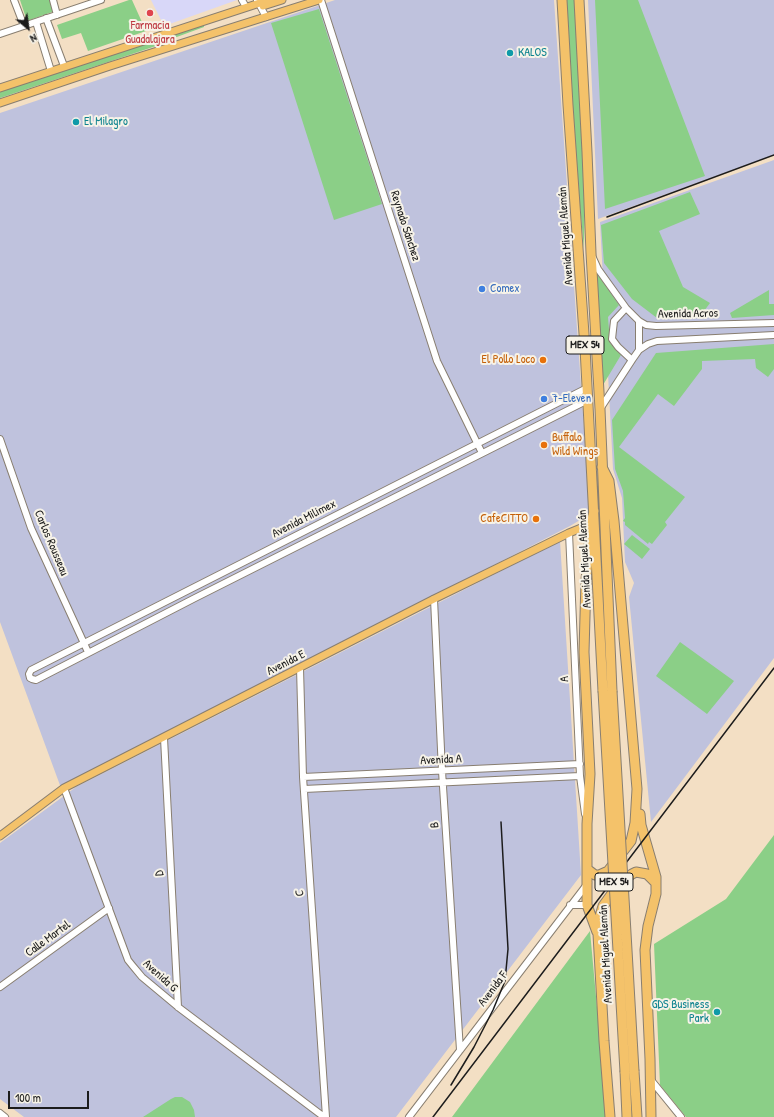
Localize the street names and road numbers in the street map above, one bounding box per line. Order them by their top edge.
street label: Avenida Miguel Alemán [555,186,577,286]
street label: Reynado Sánchez [387,189,423,263]
street label: Avenida Acros [658,306,718,322]
road number: MEX 54 [566,336,604,354]
street label: Avenida Milimex [270,497,338,541]
street label: Carlos Rousseau [31,508,71,578]
street label: Avenida Miguel Alemán [575,509,595,609]
street label: Avenida E [264,647,308,679]
street label: A [558,676,572,682]
street label: Avenida A [420,752,462,768]
street label: B [428,821,442,829]
street label: D [153,870,167,876]
road number: MEX 54 [595,873,633,891]
street label: C [293,889,307,897]
street label: Avenida Miguel Alemán [596,904,616,1004]
street label: Calle Martel [23,918,73,960]
street label: Avenida G [140,957,180,995]
street label: Avenida F [475,969,511,1009]

